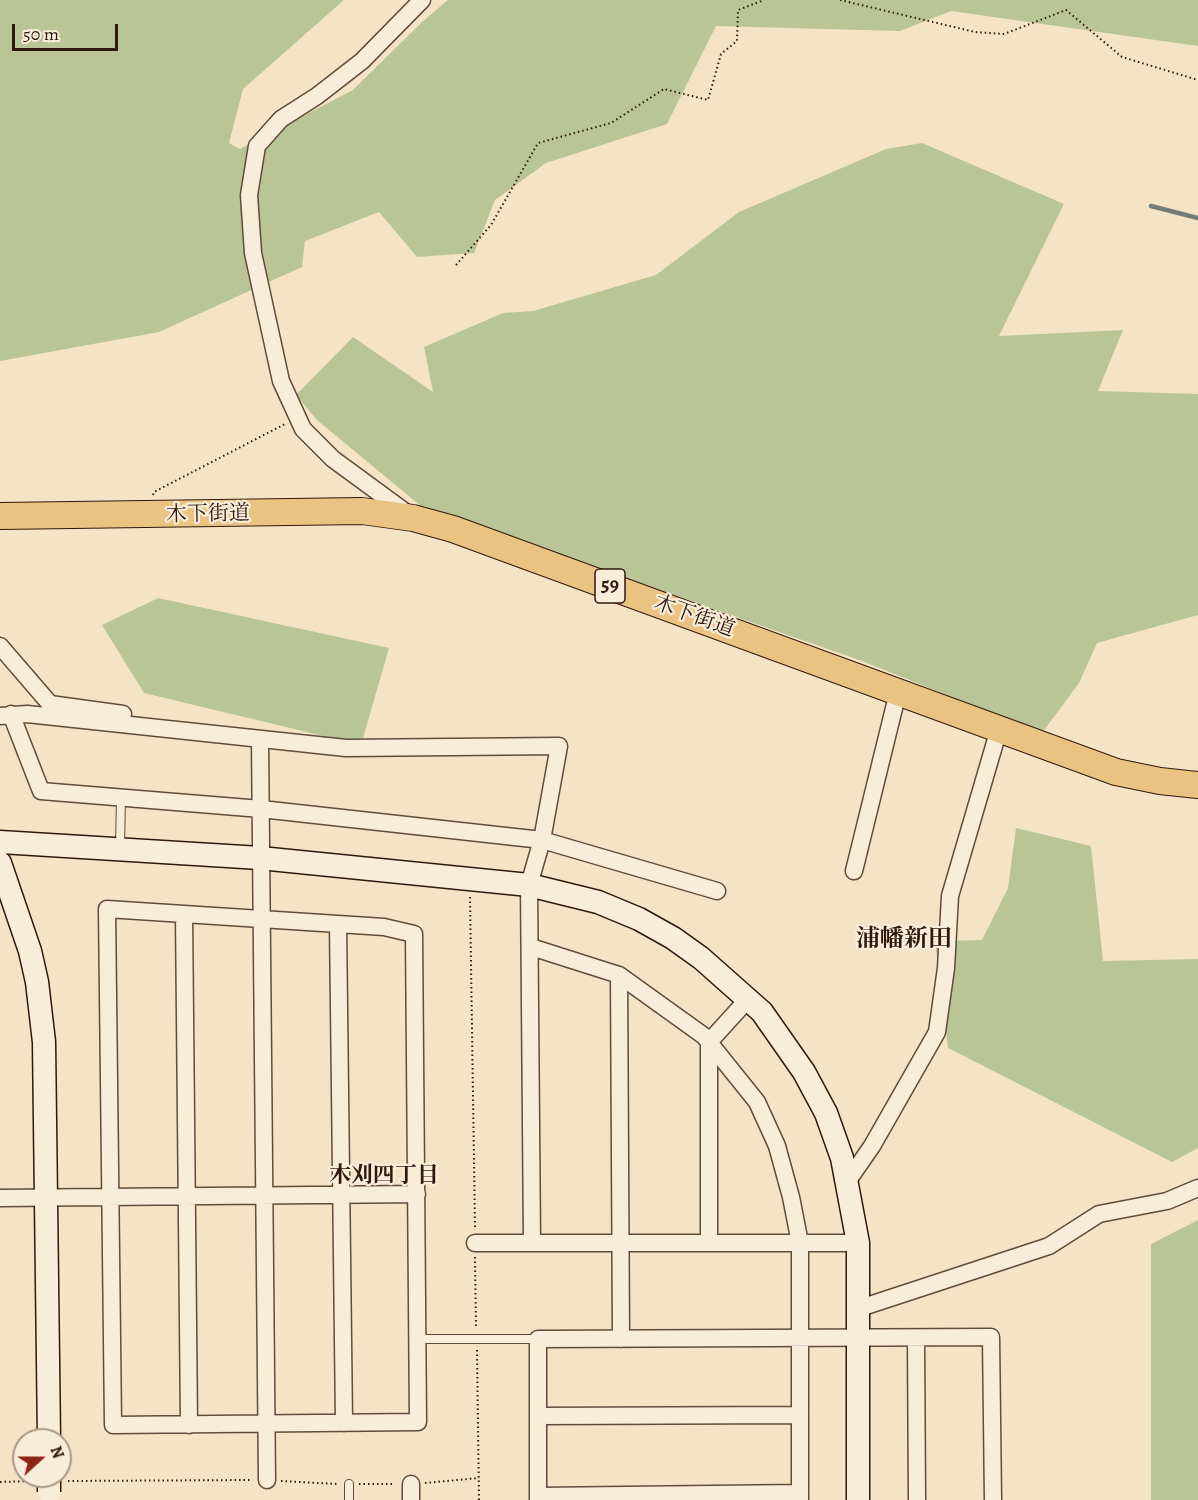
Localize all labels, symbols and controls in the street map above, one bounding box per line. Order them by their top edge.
scale bar [15,12,122,50]
text: 50 m [23,22,59,46]
street label: 木下街道 [166,502,250,528]
road number: 59 [595,569,625,603]
street label: 木下街道 [650,591,738,643]
district label: 浦幡新田 [856,926,952,954]
district label: 木刈四丁目 [329,1164,439,1190]
north arrow [12,1428,72,1488]
text: N [45,1443,69,1462]

